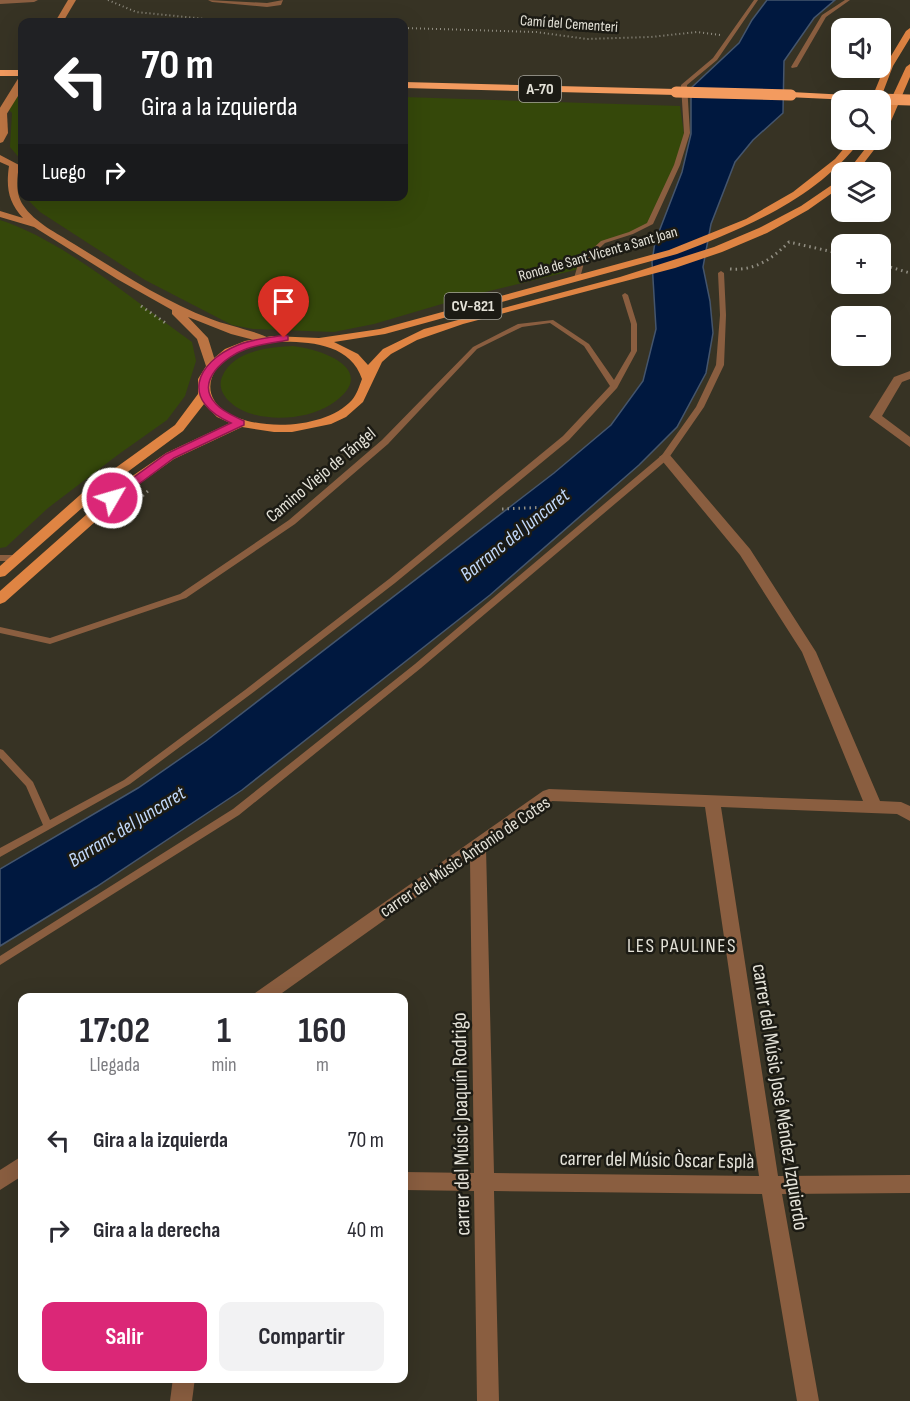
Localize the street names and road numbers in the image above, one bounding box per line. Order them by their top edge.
street label: Camí del Cementeri [519,11,619,37]
road number: A-70 [519,76,561,102]
street label: Ronda de Sant Vicent a Sant Joan [516,222,680,286]
road number: CV-821 [444,293,502,319]
street label: Camino Viejo de Tángel [262,423,380,527]
street label: carrer del Músic Antonio de Cotes [376,792,554,922]
street label: carrer del Músic José Méndez Izquierdo [747,962,813,1232]
street label: carrer del Músic Joaquín Rodrigo [447,1012,475,1236]
street label: carrer del Músic Òscar Esplà [559,1146,755,1174]

